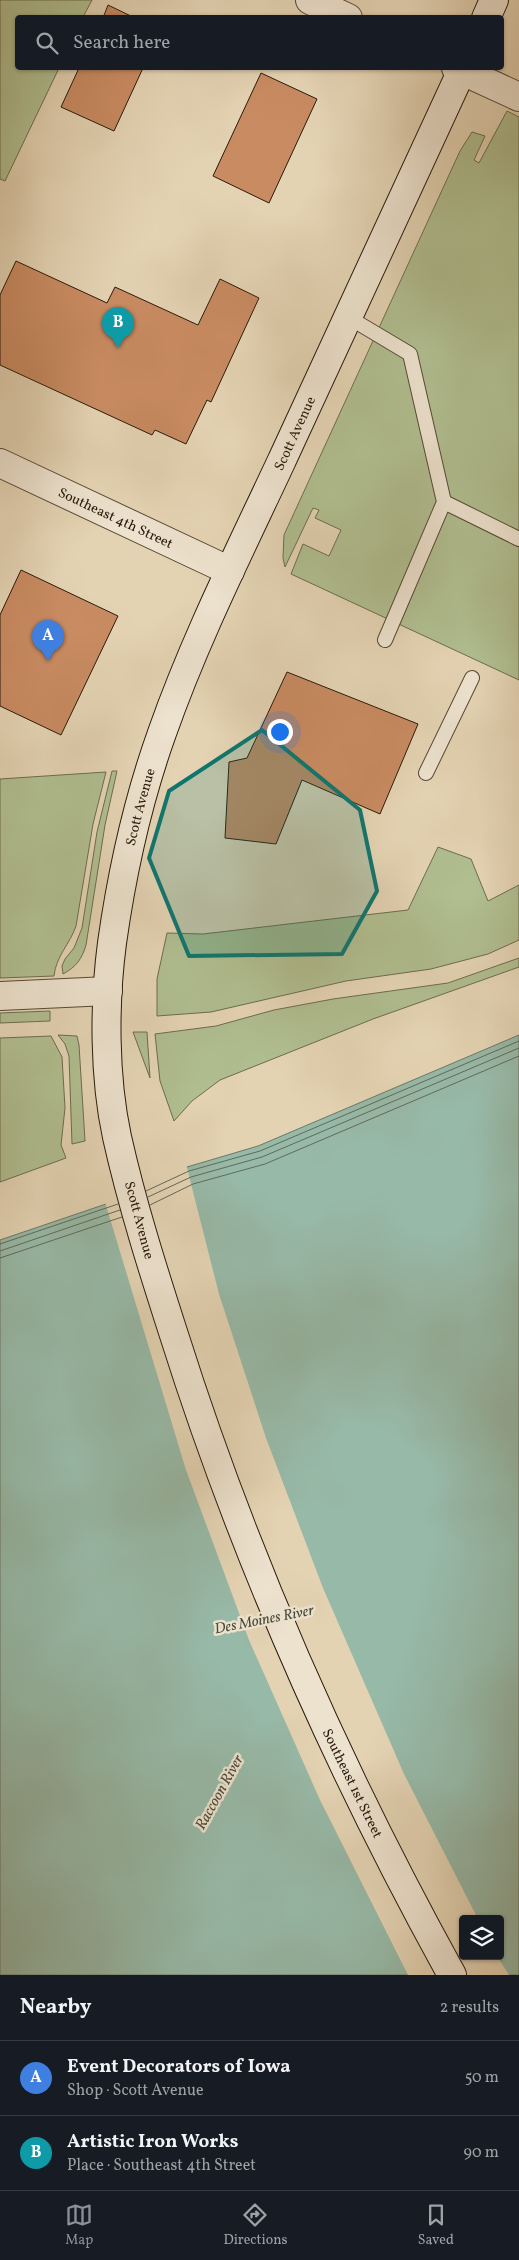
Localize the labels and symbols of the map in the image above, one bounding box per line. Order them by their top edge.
pin: B [102,307,134,348]
street label: Scott Avenue [270,393,321,474]
street label: Southeast 4th Street [55,484,176,554]
pin: A [32,620,64,661]
your location [267,719,293,745]
street label: Scott Avenue [122,766,161,848]
street label: Scott Avenue [119,1179,158,1262]
water label: Des Moines River [213,1600,316,1640]
street label: Southeast 1st Street [317,1726,386,1842]
water label: Raccoon River [191,1751,250,1834]

